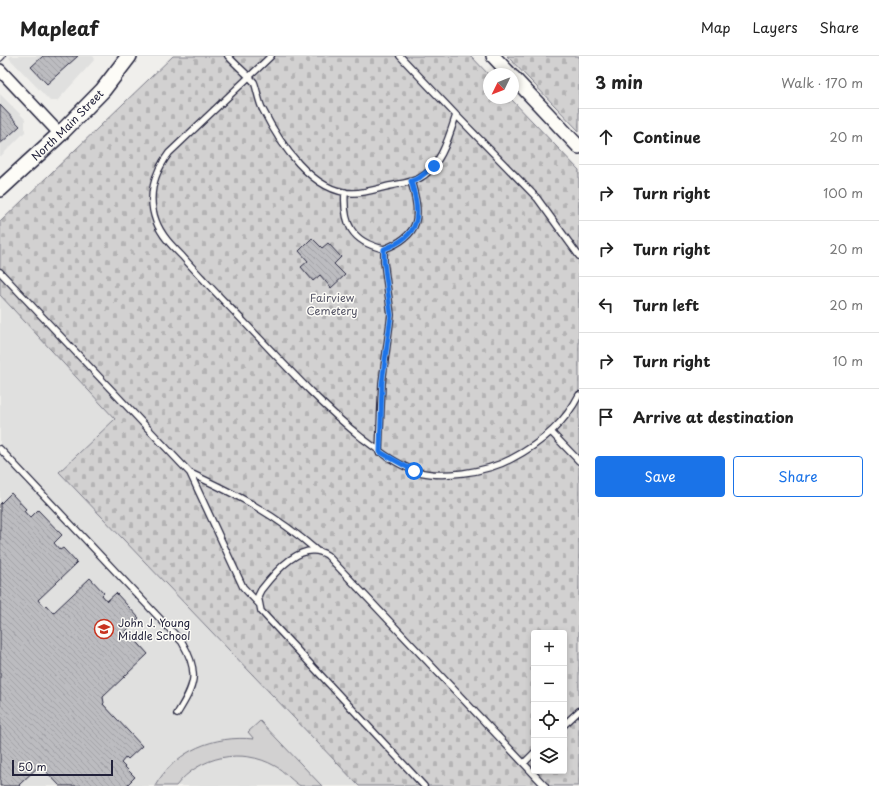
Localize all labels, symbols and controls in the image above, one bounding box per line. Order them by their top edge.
text: Mapleaf [20,14,98,42]
text: Map [701,17,731,38]
text: Layers [753,17,798,38]
text: Share [820,17,859,38]
north arrow [483,68,519,104]
text: 3 min [595,69,643,95]
text: Walk · 170 m [781,73,863,92]
street label: North Main Street [27,85,107,164]
text: Continue [633,125,701,148]
icon: ahead [595,126,617,148]
text: 20 m [829,127,863,146]
route end [425,157,443,175]
text: Turn right [633,181,710,204]
icon: right [595,182,617,204]
text: 100 m [823,183,863,202]
text: Turn right [633,237,710,260]
icon: right [595,238,617,260]
text: 20 m [829,239,863,258]
park label: Fairview Cemetery [306,289,358,319]
text: Turn left [633,293,699,316]
icon: left [595,294,617,316]
text: 20 m [829,295,863,314]
text: Turn right [633,349,710,372]
icon: right [595,350,617,372]
text: 10 m [833,351,863,370]
text: Arrive at destination [633,405,794,428]
icon: arrive [595,406,617,428]
button: Save [595,456,725,497]
button: Share [733,456,863,497]
route start [405,462,423,480]
place label: John J. Young Middle School [118,614,190,644]
school or university icon: John J. Young Middle School [93,618,115,640]
map controls [531,630,567,774]
button: + [531,630,567,666]
button: − [531,666,567,702]
button: locate [531,702,567,738]
button: layers [531,738,567,774]
scale bar [12,758,113,777]
text: 50 m [18,758,47,775]

